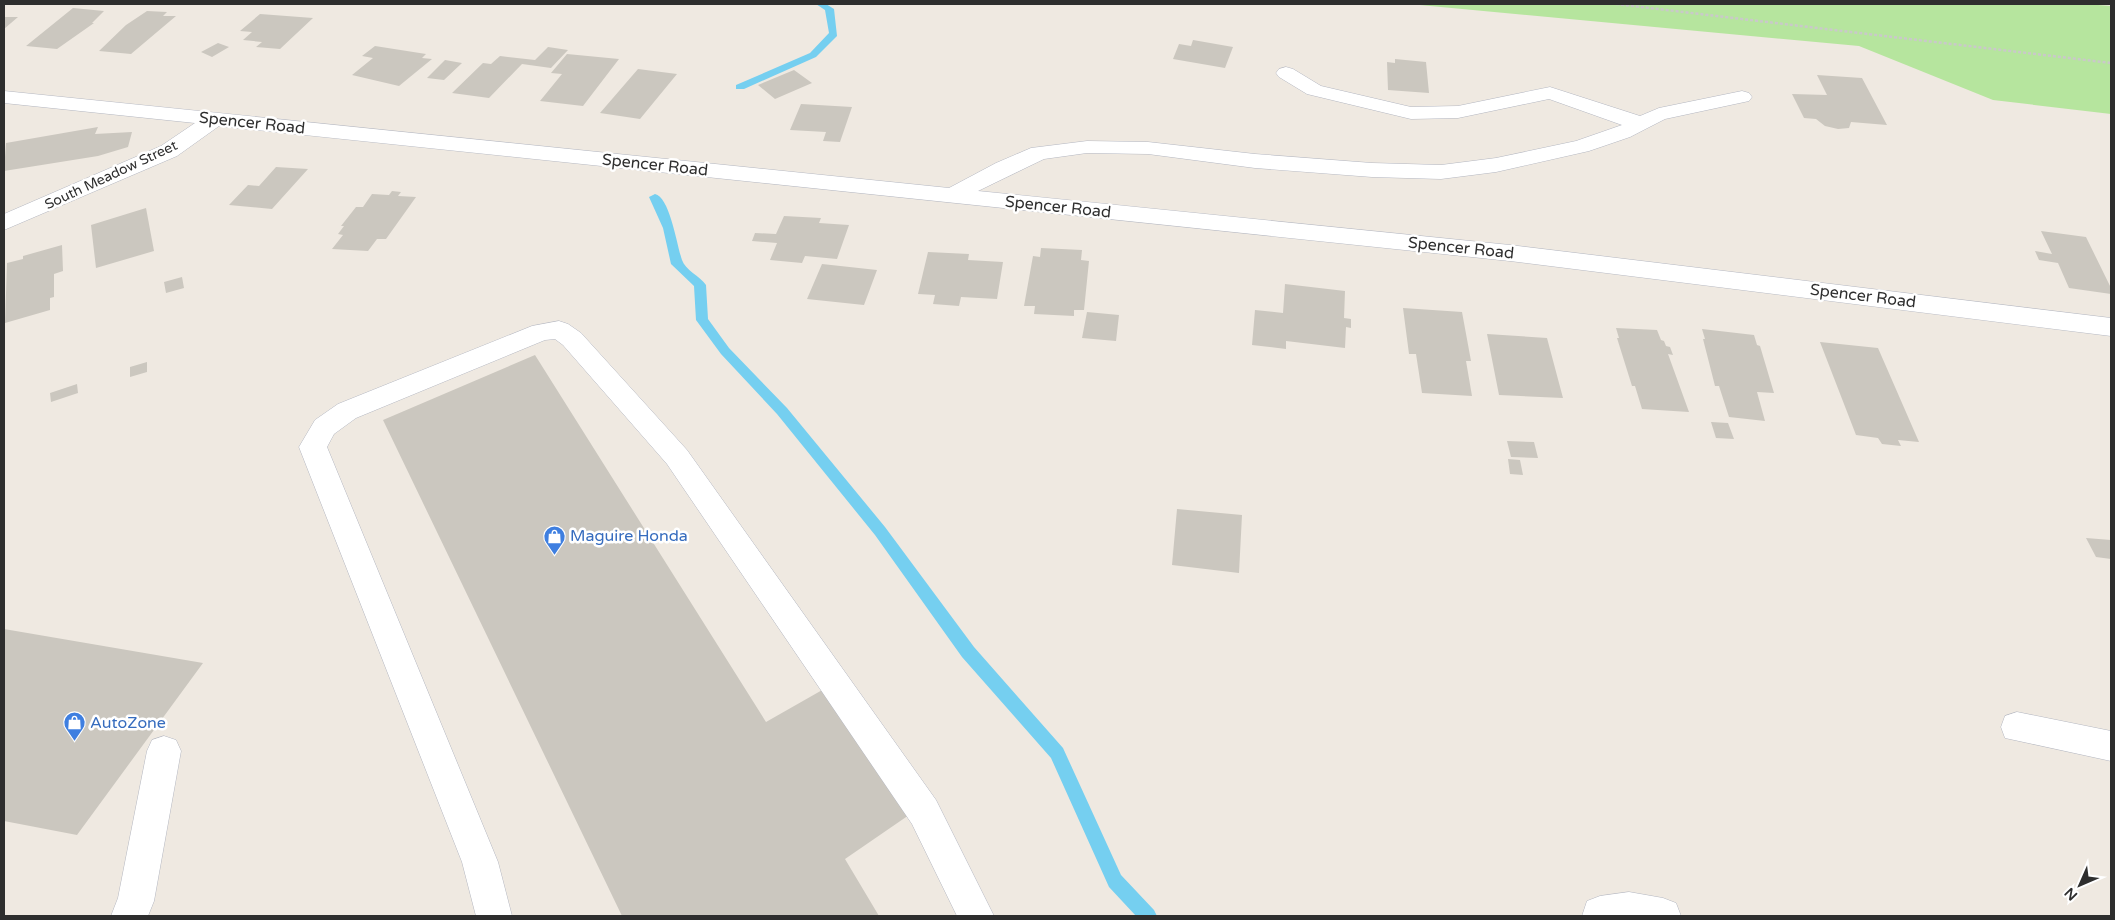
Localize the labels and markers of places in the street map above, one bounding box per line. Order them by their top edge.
shop icon: Maguire Honda [542,524,566,555]
place label: Maguire Honda [570,526,688,546]
shop icon: AutoZone [62,711,86,742]
place label: AutoZone [90,713,166,733]

